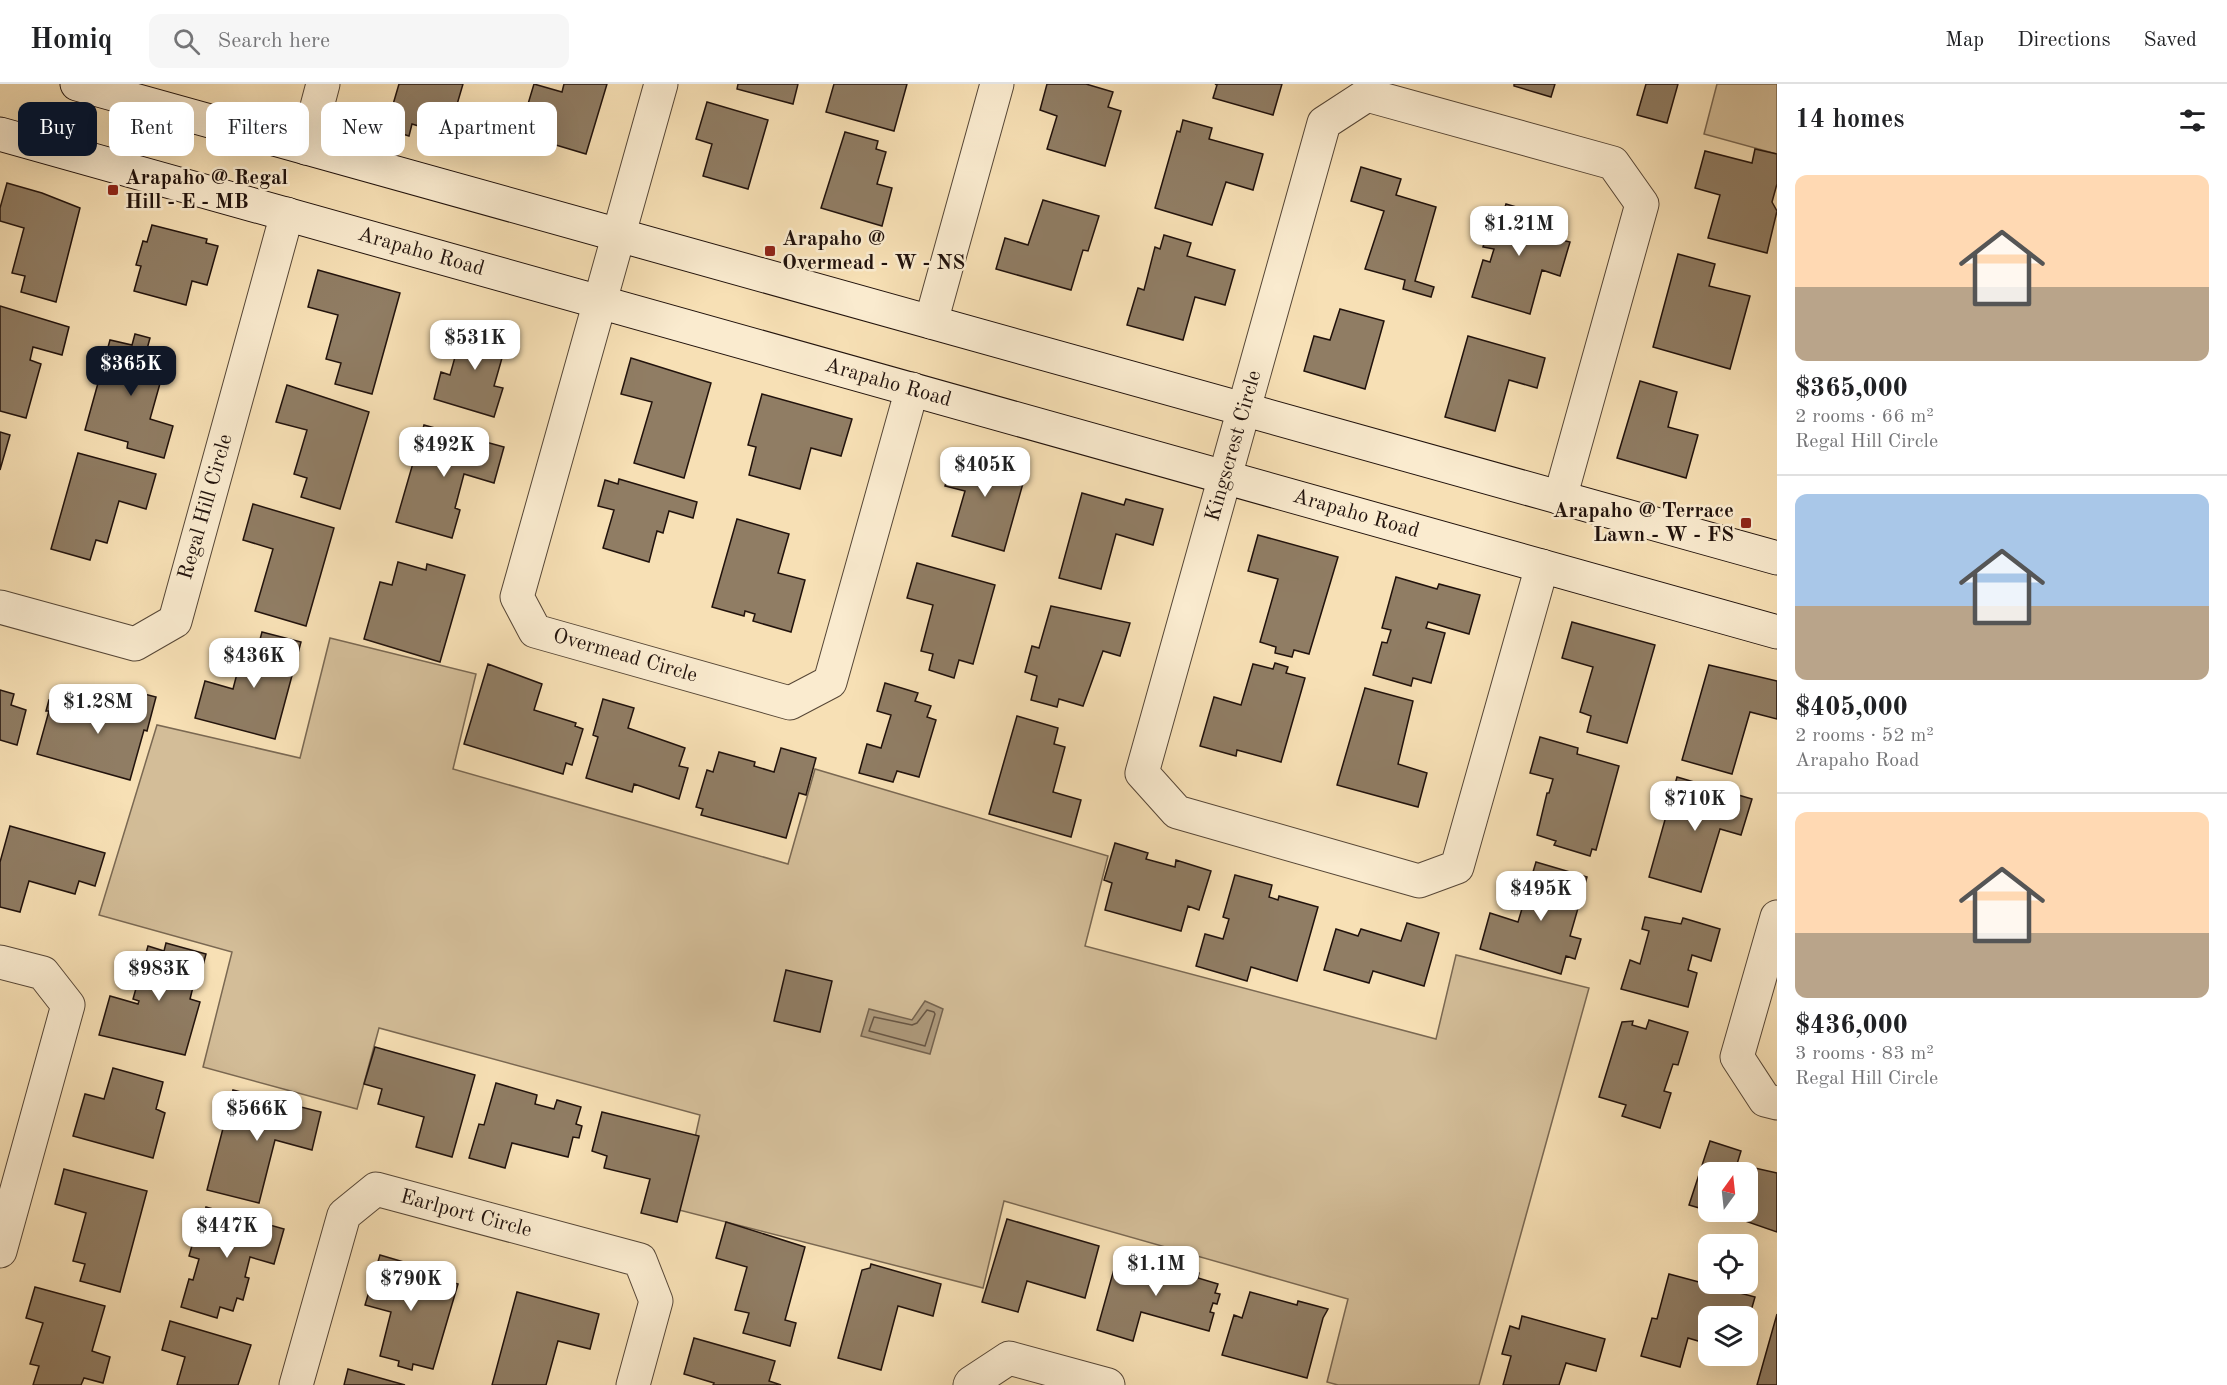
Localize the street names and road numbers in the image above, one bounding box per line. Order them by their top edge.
street label: Arapaho Road [355,224,487,280]
street label: Arapaho Road [822,355,954,411]
street label: Kingscrest Circle [1202,368,1266,524]
street label: Regal Hill Circle [175,432,237,582]
street label: Arapaho Road [1290,486,1422,542]
street label: Overmead Circle [550,625,700,687]
street label: Earlport Circle [398,1186,534,1242]

